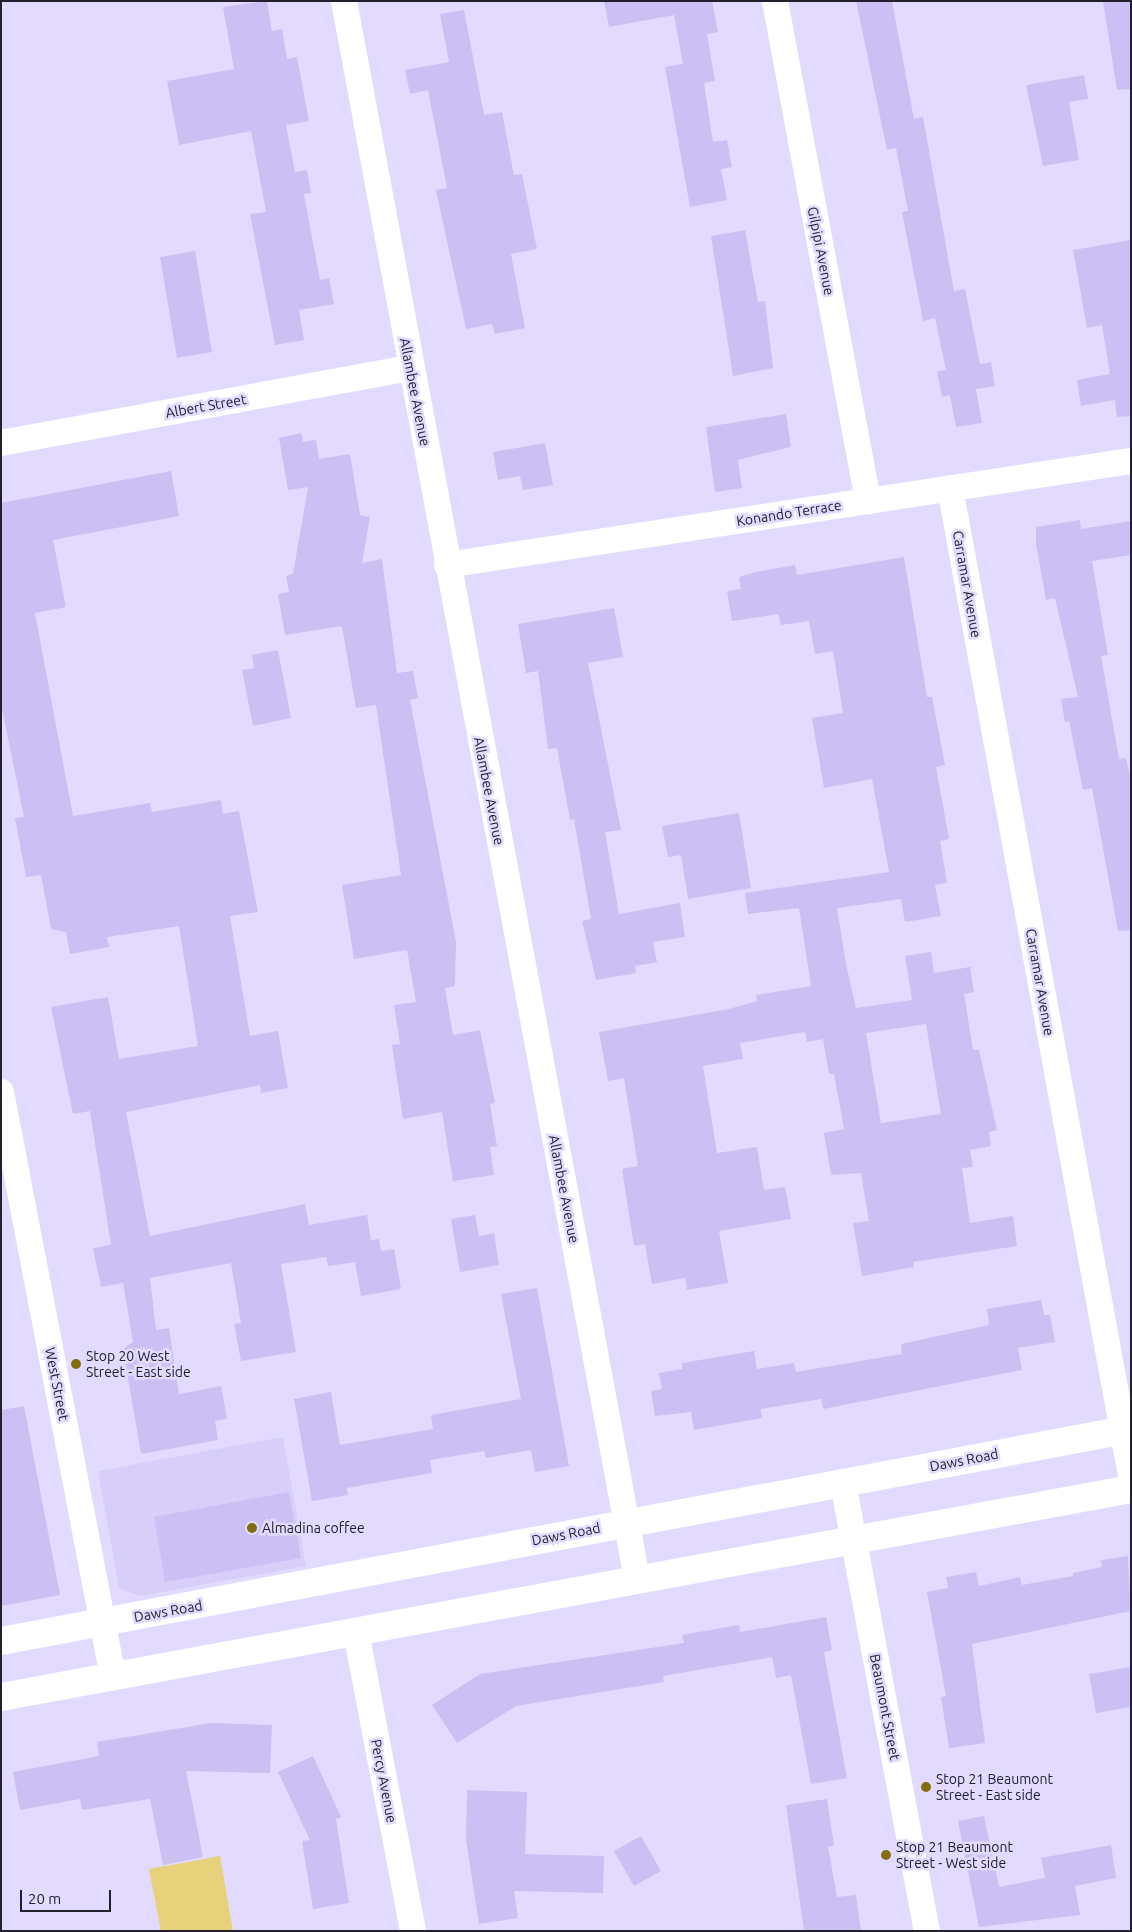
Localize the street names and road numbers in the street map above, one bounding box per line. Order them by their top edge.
street label: Gilpipi Avenue [804,205,838,297]
street label: Allambee Avenue [396,337,434,447]
street label: Albert Street [164,391,248,421]
street label: Konando Terrace [735,496,843,530]
street label: Carramar Avenue [949,529,985,639]
street label: Allambee Avenue [470,736,508,846]
street label: Carramar Avenue [1022,927,1058,1037]
street label: Allambee Avenue [545,1134,583,1244]
street label: West Street [42,1346,72,1422]
street label: Daws Road [928,1445,1000,1475]
street label: Daws Road [530,1519,602,1549]
street label: Daws Road [132,1597,204,1625]
street label: Beaumont Street [866,1652,904,1762]
street label: Percy Avenue [368,1738,400,1824]

